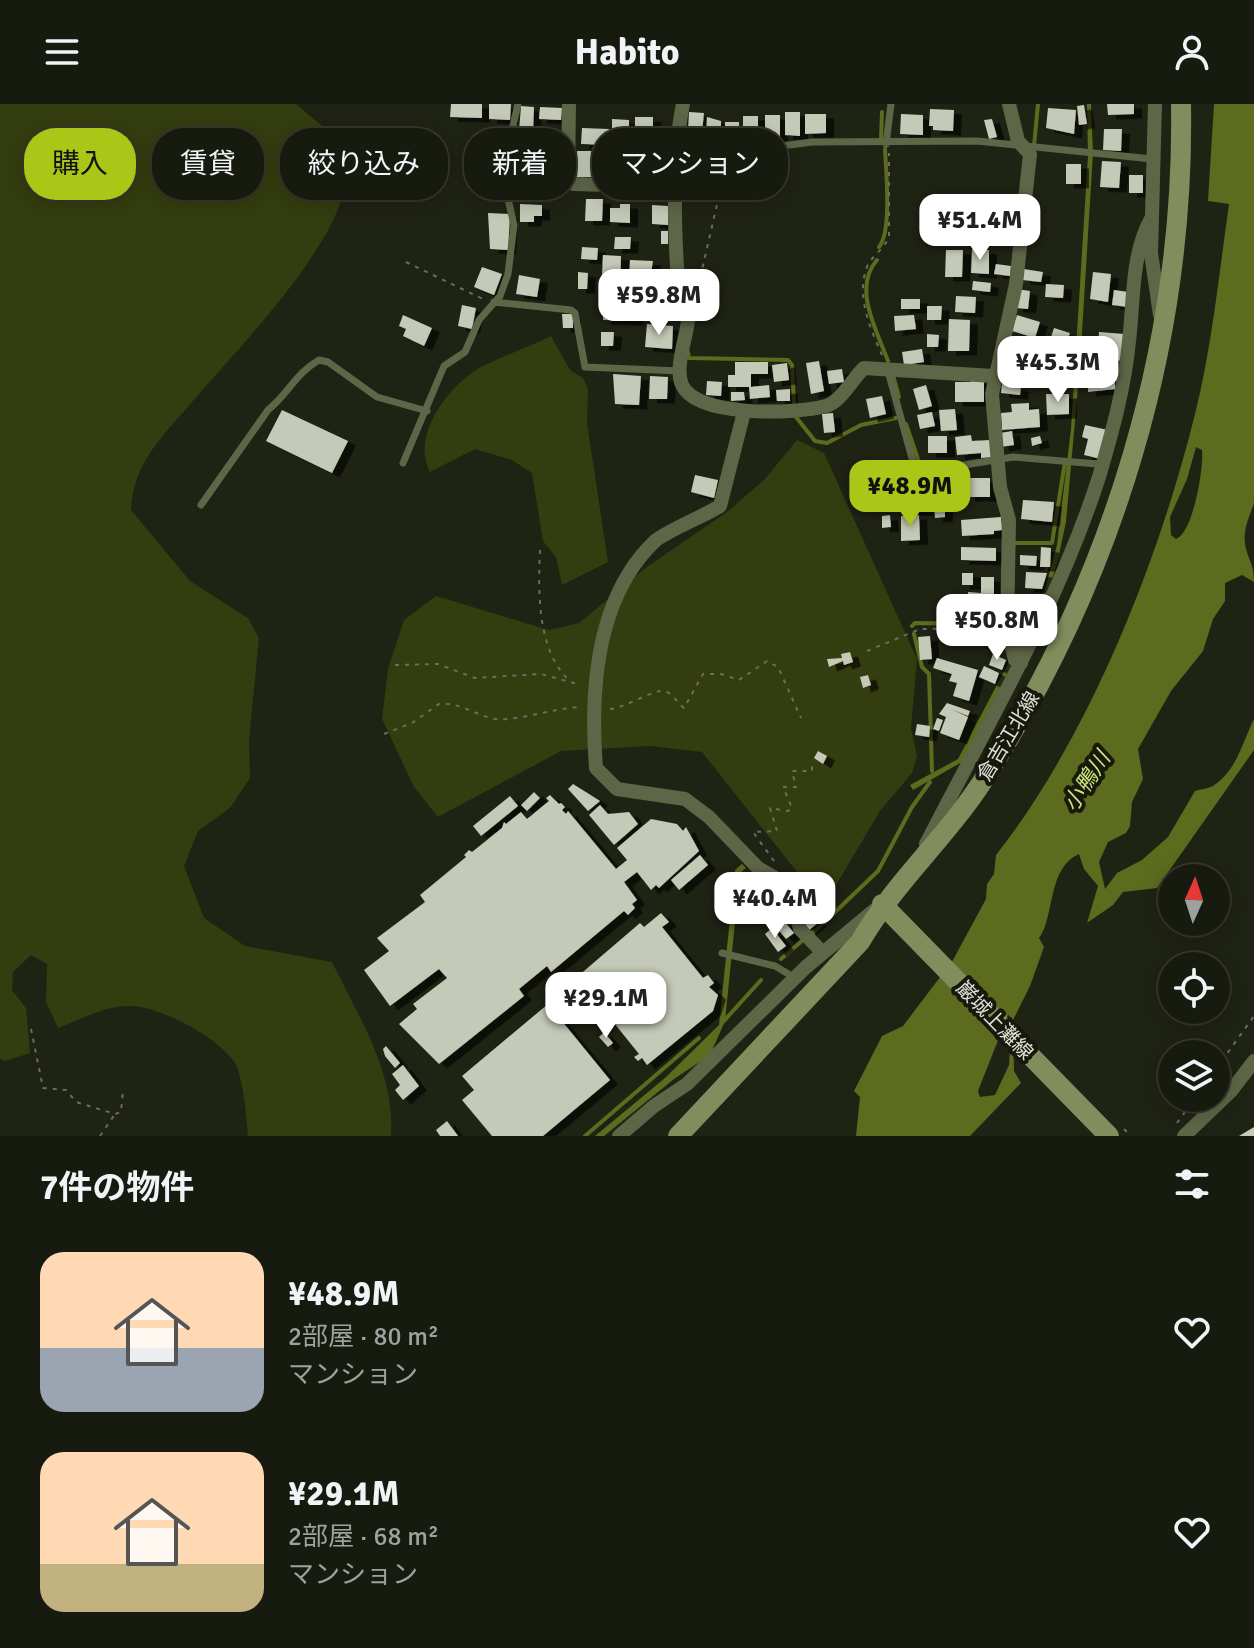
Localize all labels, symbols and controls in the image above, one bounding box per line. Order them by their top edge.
icon: menu [40,30,84,74]
text: Habito [575,30,680,75]
icon: person [1170,30,1214,74]
chip: 購入 [24,128,136,200]
chip: 賃貸 [152,128,264,200]
chip: 絞り込み [280,128,448,200]
chip: 新着 [464,128,576,200]
chip: マンション [592,128,788,200]
pin: ¥51.4M [915,194,1045,262]
text: ¥51.4M [937,204,1023,236]
pin: ¥59.8M [594,269,724,337]
text: ¥59.8M [616,279,702,311]
pin: ¥45.3M [993,336,1123,404]
text: ¥45.3M [1015,346,1101,378]
pin: ¥48.9M [845,460,975,528]
text: ¥48.9M [867,470,953,502]
pin: ¥50.8M [932,594,1062,662]
text: ¥50.8M [954,604,1040,636]
street label: 倉吉江北線 [972,687,1045,786]
water label: 小鴨川 [1057,745,1117,816]
north arrow [1158,864,1230,936]
map controls [1158,864,1230,1112]
pin: ¥40.4M [710,872,840,940]
text: ¥40.4M [732,882,818,914]
button: locate [1158,952,1230,1024]
pin: ¥29.1M [541,972,671,1040]
street label: 巌城上灘線 [951,976,1038,1065]
text: ¥29.1M [563,982,649,1014]
button: layers [1158,1040,1230,1112]
icon: filters [1170,1162,1214,1206]
text: 7件の物件 [40,1167,194,1209]
text: ¥48.9M [288,1273,400,1315]
icon: home [104,1284,200,1380]
icon: heart [1170,1310,1214,1354]
text: 2部屋 · 80 m² [288,1321,439,1353]
text: マンション [288,1359,418,1391]
text: ¥29.1M [288,1473,400,1515]
icon: home [104,1484,200,1580]
icon: heart [1170,1510,1214,1554]
text: 2部屋 · 68 m² [288,1521,439,1553]
text: マンション [288,1559,418,1591]

